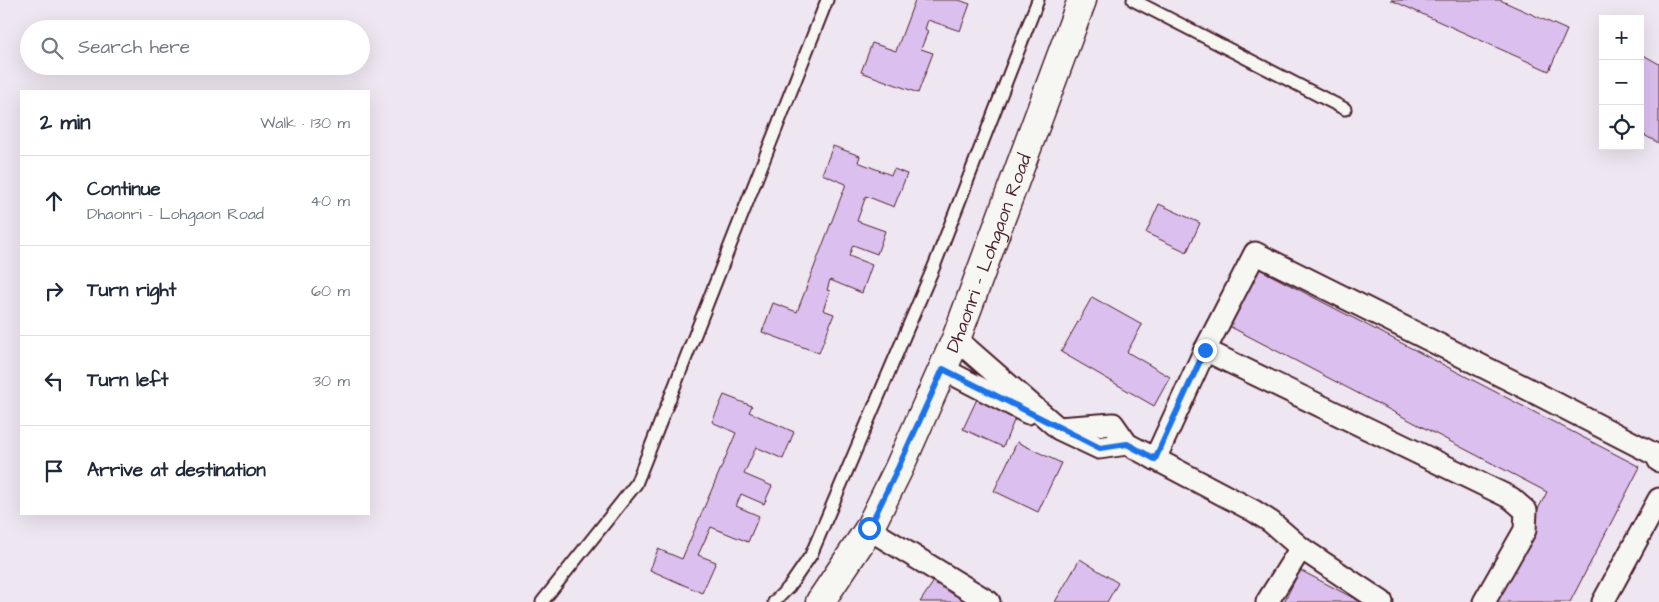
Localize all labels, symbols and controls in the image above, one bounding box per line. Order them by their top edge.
map controls [1599,15,1644,150]
button: + [1599,15,1644,60]
search box [20,20,370,75]
icon: search [38,34,66,62]
text: Search here [78,34,190,61]
button: − [1599,60,1644,105]
button: locate [1599,105,1644,150]
text: 2 min [40,108,90,137]
text: Walk · 130 m [260,112,350,134]
street label: Dhaonri - Lohgaon Road [940,150,1039,357]
text: Continue [87,176,161,203]
icon: ahead [40,187,68,215]
text: 40 m [310,190,350,212]
text: Dhaonri - Lohgaon Road [87,203,264,225]
icon: right [40,277,68,305]
text: Turn right [87,277,176,304]
text: 60 m [311,280,350,302]
route end [1194,339,1217,362]
icon: left [40,367,68,395]
text: Turn left [87,367,168,394]
text: 30 m [313,370,350,392]
icon: arrive [40,457,68,485]
text: Arrive at destination [87,457,266,484]
route start [858,517,881,540]

